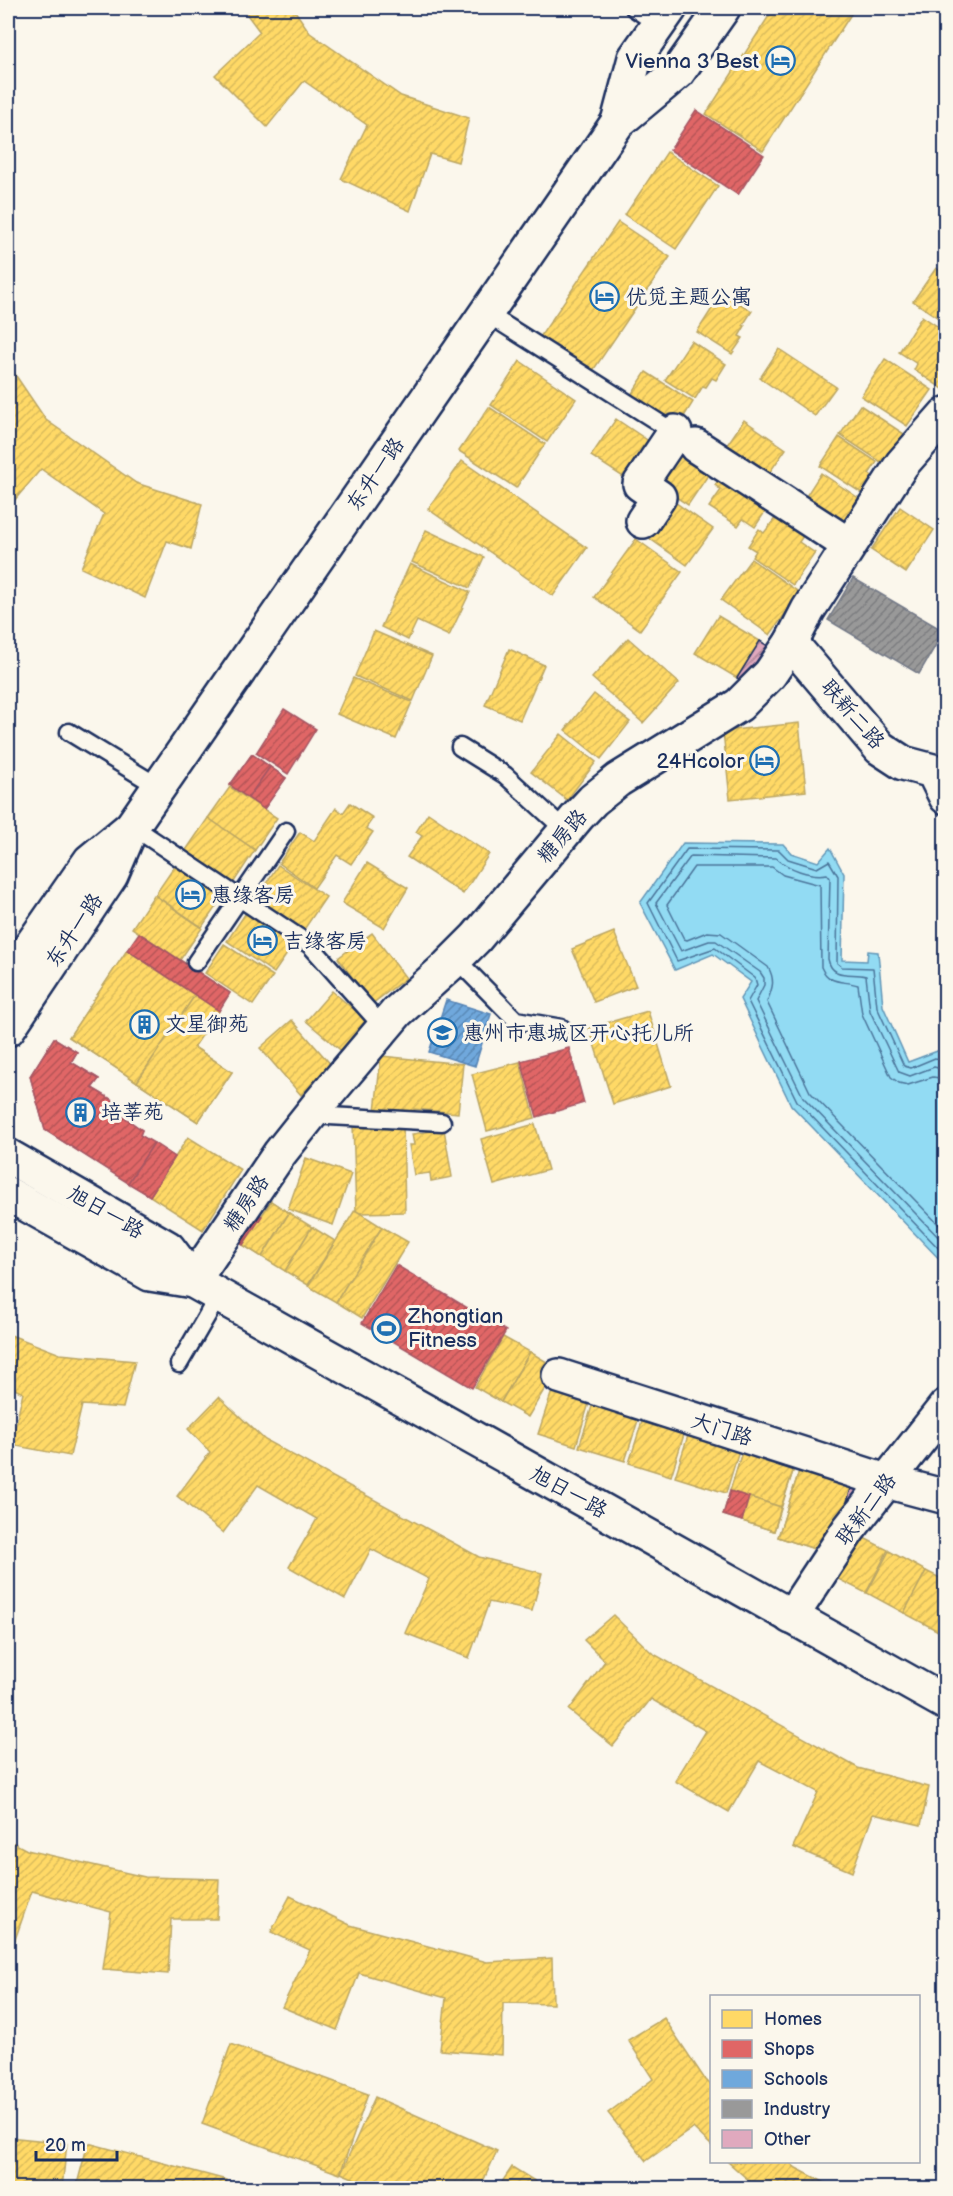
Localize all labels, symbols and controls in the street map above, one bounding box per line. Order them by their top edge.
hotel icon: Vienna 3 Best [764,45,796,77]
place label: Vienna 3 Best [625,49,760,74]
hotel icon: 优觅主题公寓 [589,281,621,313]
place label: 优觅主题公寓 [626,285,752,310]
street label: 东升一路 [341,433,410,516]
street label: 联新二路 [816,674,890,754]
hotel icon: 24Hcolor [749,745,781,777]
place label: 24Hcolor [657,749,744,774]
street label: 糖房路 [532,804,592,868]
hotel icon: 惠缘客房 [174,879,206,911]
place label: 惠缘客房 [211,883,295,908]
street label: 东升一路 [41,888,108,972]
hotel icon: 吉缘客房 [246,925,278,957]
place label: 吉缘客房 [283,929,367,954]
building icon: 文星御苑 [128,1008,160,1040]
place label: 文星御苑 [165,1012,249,1037]
school or university icon: 惠州市惠城区开心托儿所 [426,1017,458,1049]
place label: 惠州市惠城区开心托儿所 [463,1021,694,1046]
building icon: 培莘苑 [64,1096,96,1128]
place label: 培莘苑 [101,1100,164,1125]
street label: 糖房路 [218,1170,274,1236]
street label: 旭日一路 [63,1181,148,1244]
place label: Zhongtian Fitness [407,1304,503,1353]
sports icon: Zhongtian Fitness [371,1312,403,1344]
street label: 大门路 [688,1408,756,1451]
street label: 旭日一路 [526,1461,612,1524]
street label: 联新二路 [831,1468,902,1550]
legend [710,1995,920,2163]
text: Homes [764,2009,822,2030]
text: Shops [764,2039,815,2060]
text: Schools [764,2069,828,2090]
text: Industry [764,2099,831,2120]
scale bar [36,2124,117,2162]
text: Other [764,2129,811,2150]
text: 20 m [45,2135,86,2156]

